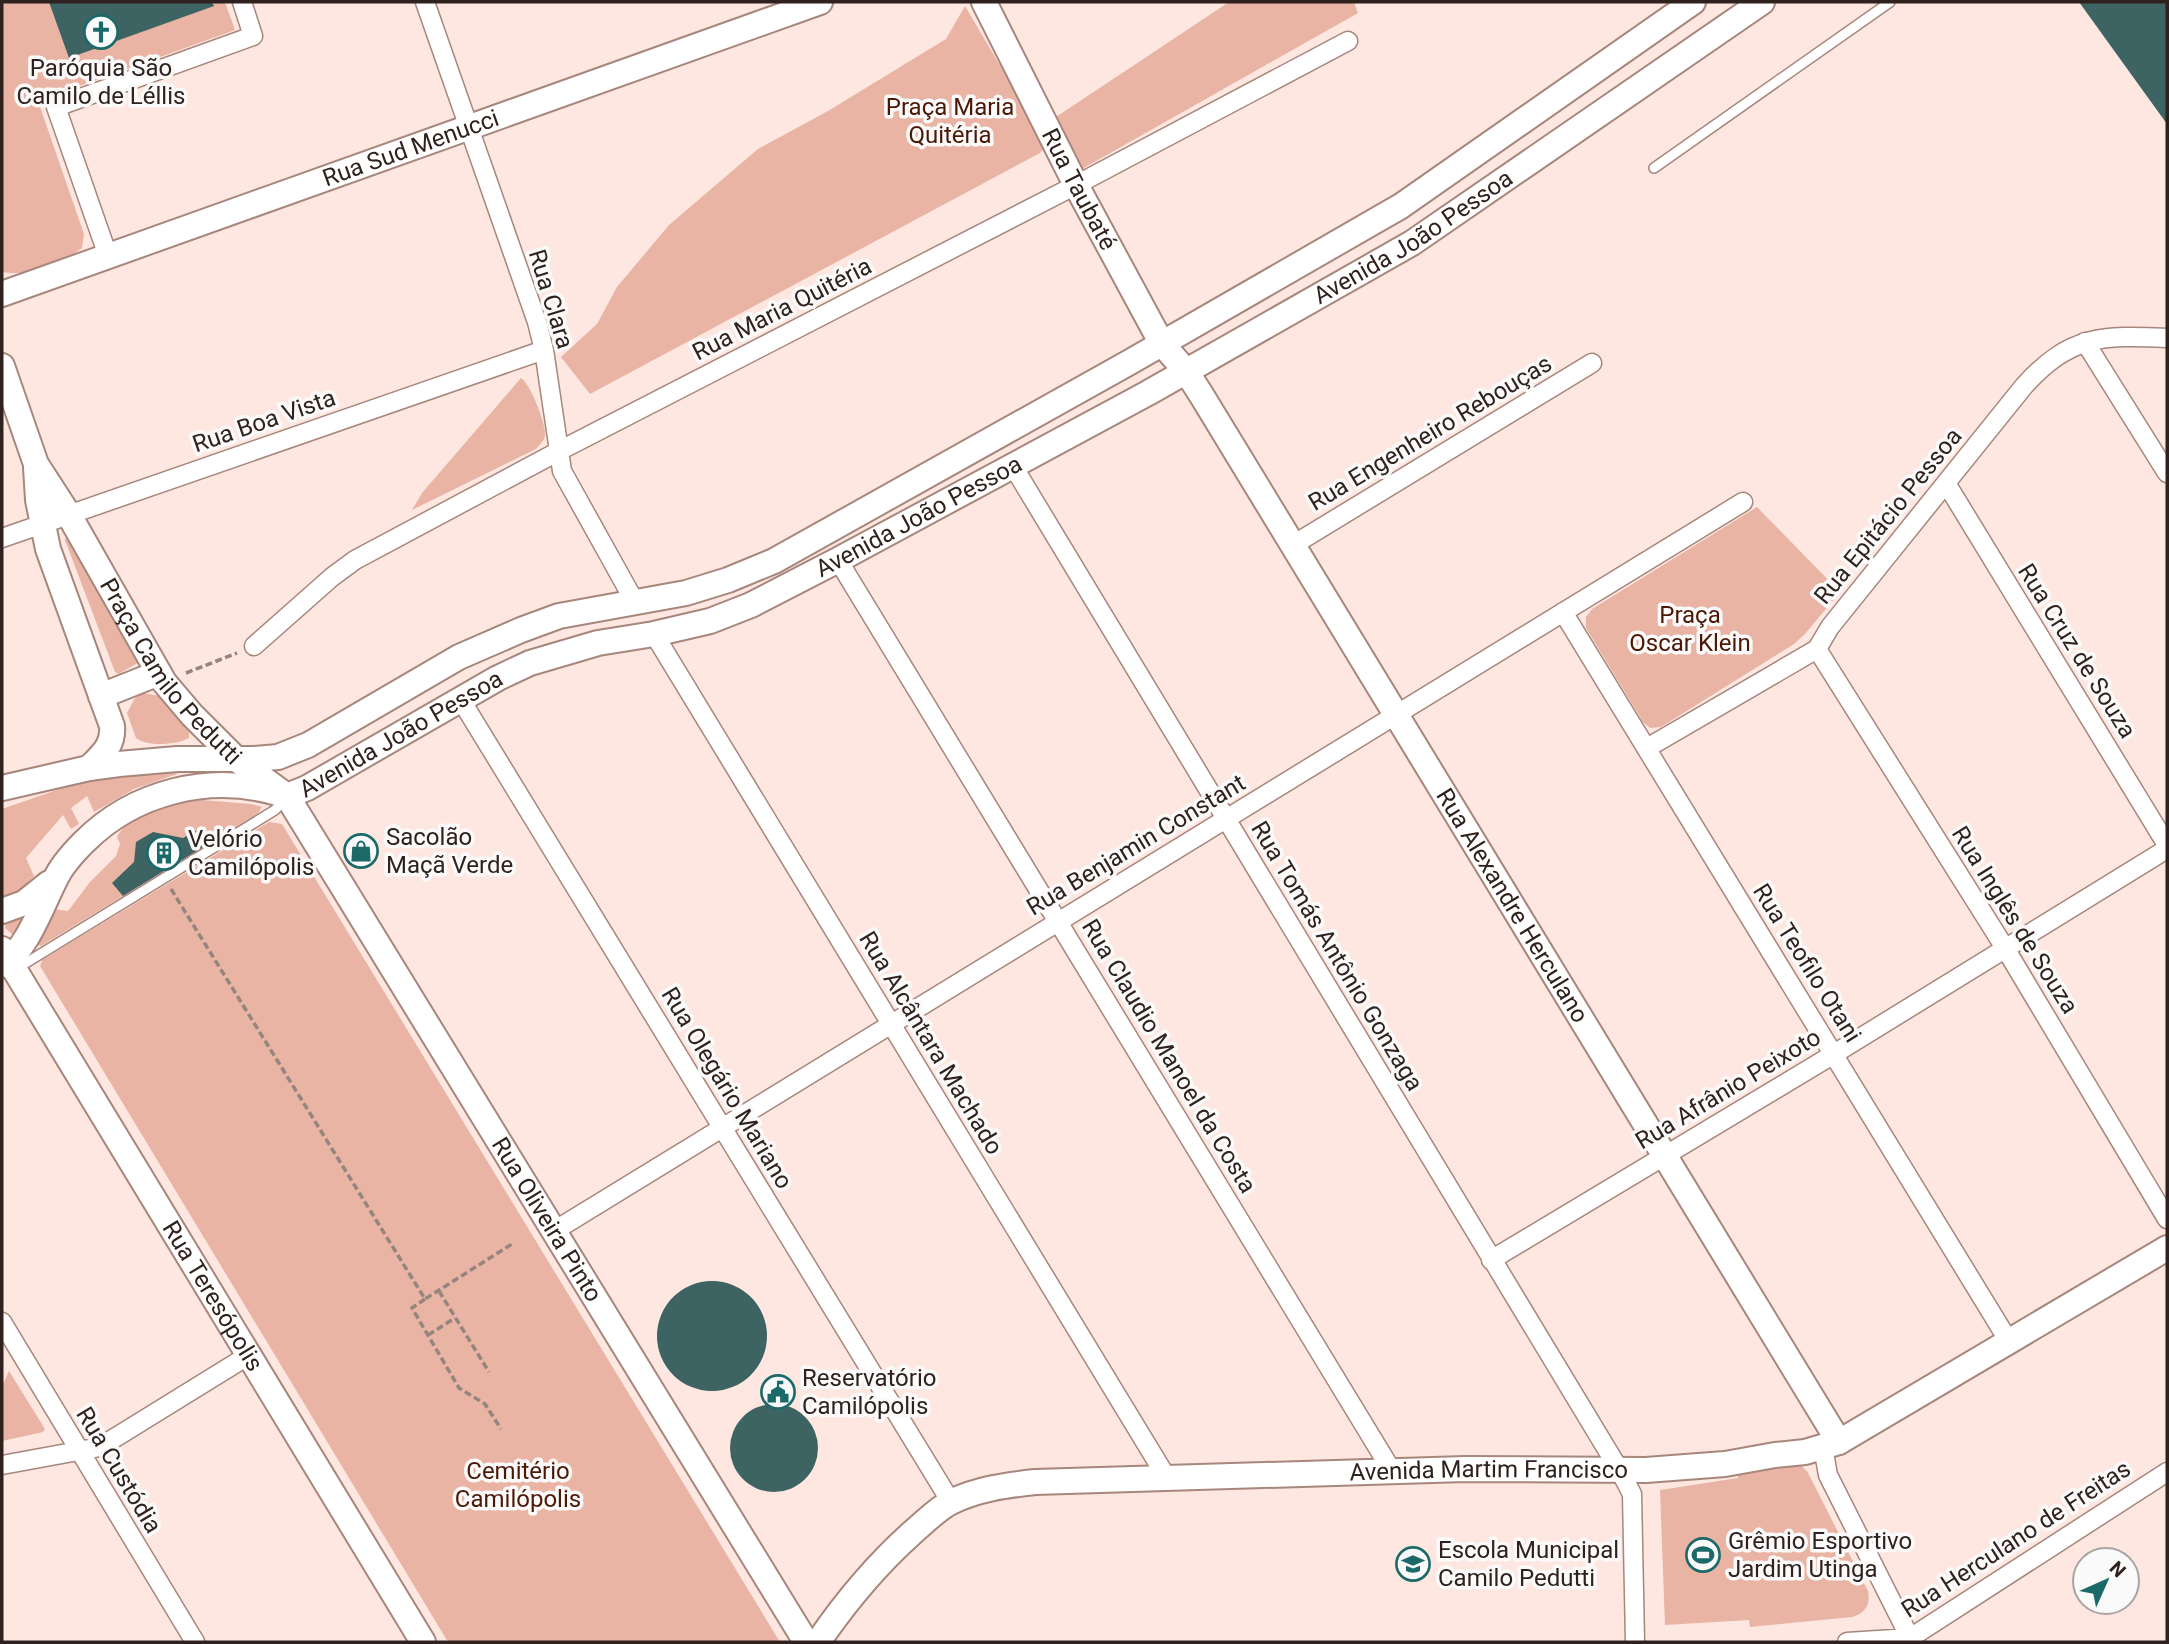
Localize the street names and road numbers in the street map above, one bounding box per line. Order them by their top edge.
street label: Rua Sud Menucci [319,104,503,192]
street label: Rua Taubaté [1036,124,1122,255]
street label: Avenida João Pessoa [1309,164,1518,310]
street label: Rua Clara [523,246,579,352]
street label: Rua Maria Quitéria [688,252,876,366]
street label: Rua Engenheiro Rebouças [1303,349,1557,517]
street label: Rua Boa Vista [189,383,339,459]
street label: Rua Epitácio Pessoa [1808,422,1968,610]
street label: Avenida João Pessoa [811,450,1027,583]
street label: Rua Cruz de Souza [2012,559,2142,743]
street label: Praça Camilo Pedutti [94,573,247,770]
street label: Avenida João Pessoa [294,664,508,803]
street label: Rua Benjamin Constant [1022,769,1250,921]
street label: Rua Alexandre Herculano [1430,783,1594,1028]
street label: Rua Tomás Antônio Gonzaga [1245,816,1429,1096]
street label: Rua Inglês de Souza [1946,821,2084,1019]
street label: Rua Teofilo Otani [1747,879,1867,1047]
street label: Rua Claudio Manoel da Costa [1076,914,1262,1198]
street label: Rua Alcântara Machado [853,926,1009,1160]
street label: Rua Olegário Mariano [656,982,798,1194]
street label: Rua Afrânio Peixoto [1630,1023,1826,1155]
street label: Rua Oliveira Pinto [486,1132,608,1307]
street label: Rua Teresópolis [157,1216,269,1376]
street label: Rua Custódia [70,1402,168,1538]
street label: Rua Herculano de Freitas [1896,1454,2136,1624]
street label: Avenida Martim Francisco [1349,1455,1628,1486]

